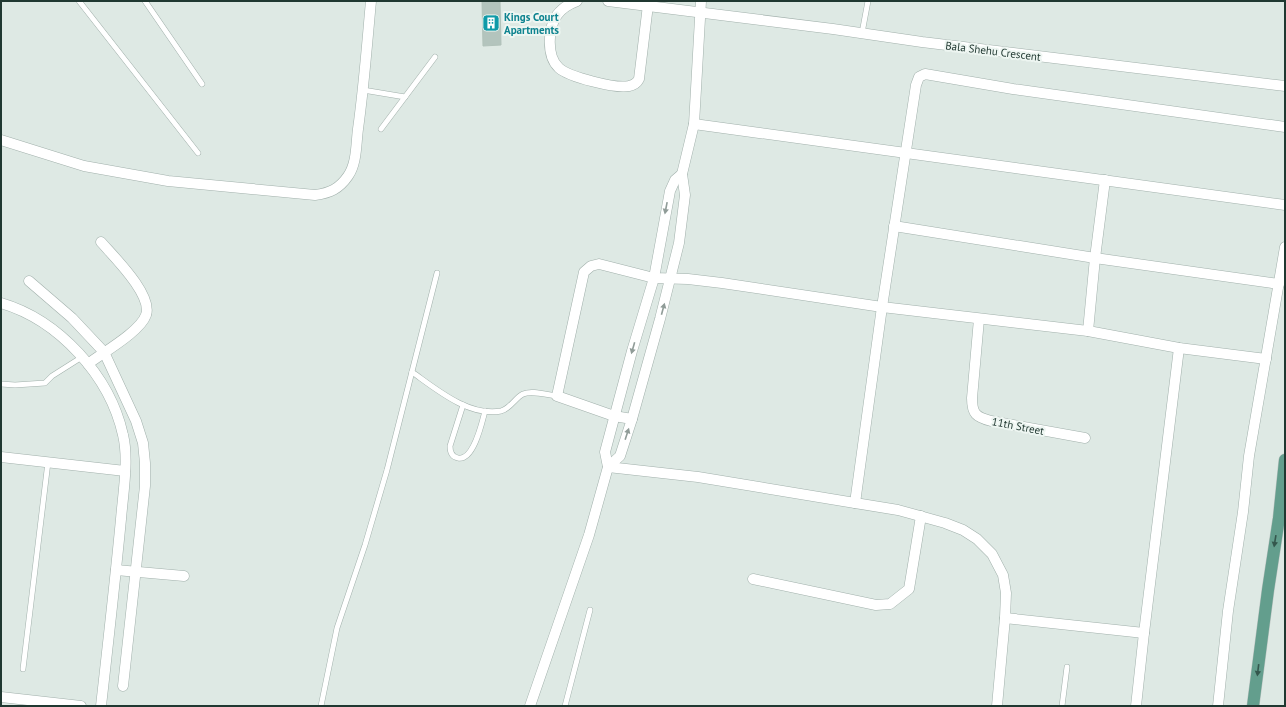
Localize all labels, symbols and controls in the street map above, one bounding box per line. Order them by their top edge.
place label: Kings Court Apartments [504,10,559,37]
building icon: Kings Court Apartments [481,13,501,33]
street label: Bala Shehu Crescent [945,38,1042,64]
one-way arrow [663,202,669,214]
one-way arrow [660,303,666,315]
one-way arrow [630,342,636,354]
street label: 11th Street [991,414,1045,438]
one-way arrow [624,428,630,440]
one-way arrow [1272,535,1278,547]
one-way arrow [1255,664,1261,676]

